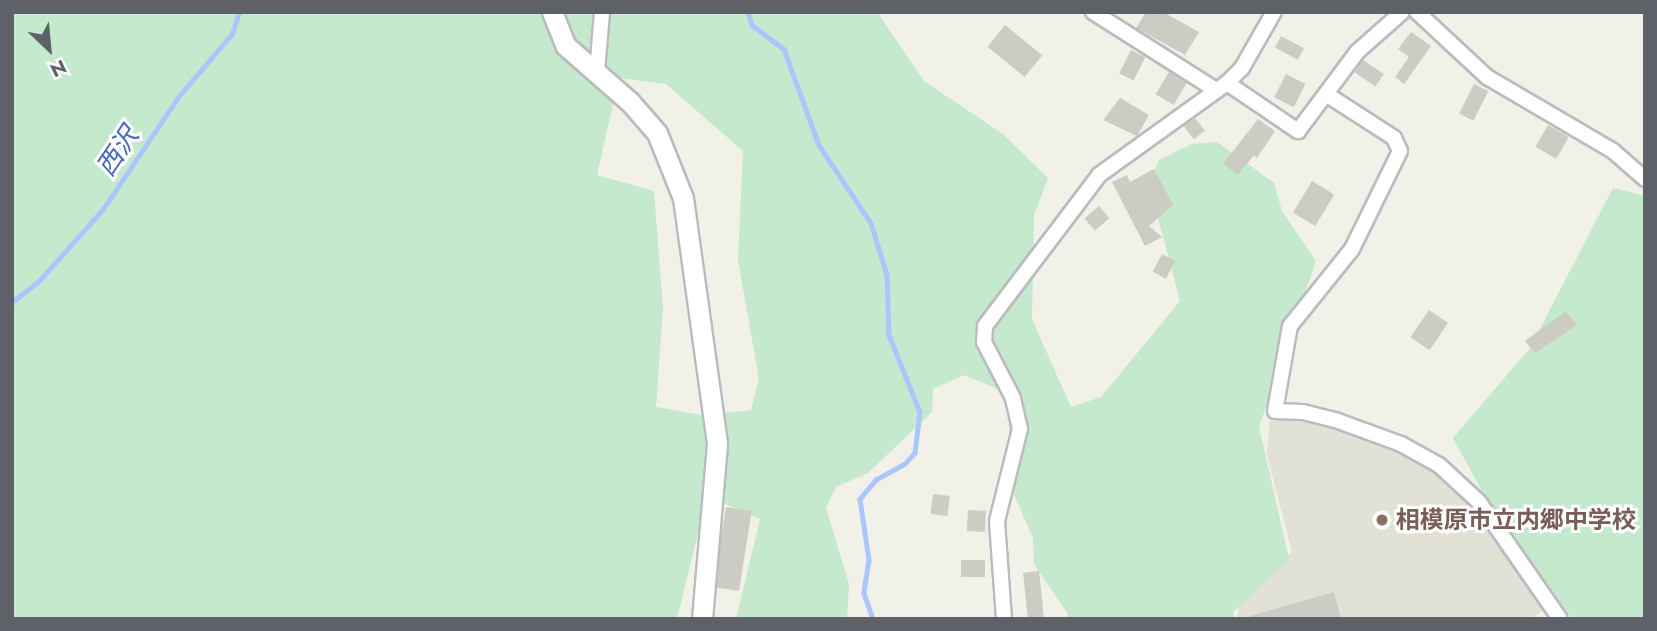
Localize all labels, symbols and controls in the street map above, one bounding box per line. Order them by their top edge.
north arrow [14,14,84,84]
text: N [46,53,71,84]
water label: 西沢 [91,122,145,182]
place label: 相模原市立内郷中学校 [1396,506,1636,534]
marker: 相模原市立内郷中学校 [1374,512,1390,528]

